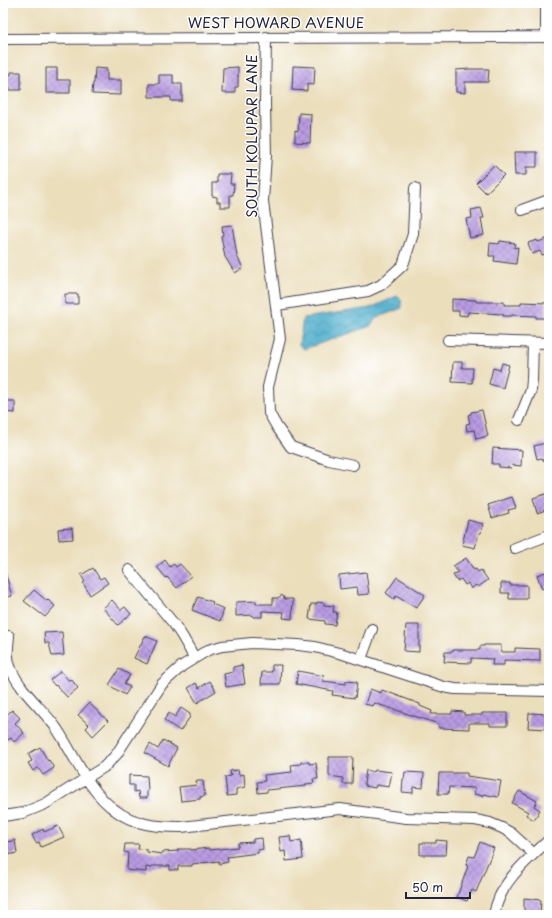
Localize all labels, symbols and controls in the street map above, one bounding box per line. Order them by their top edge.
street label: WEST HOWARD AVENUE [188,12,364,33]
street label: SOUTH KOLUPAR LANE [241,54,262,218]
scale bar [406,874,470,900]
text: 50 m [412,878,443,896]

